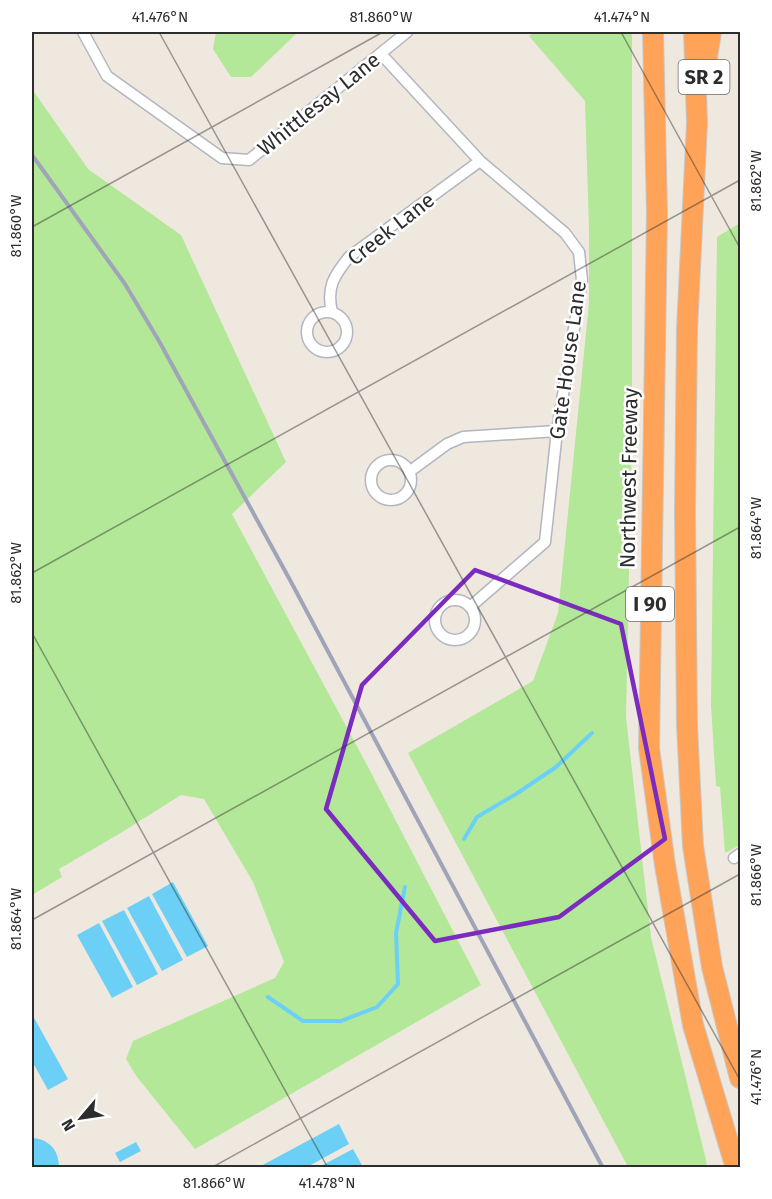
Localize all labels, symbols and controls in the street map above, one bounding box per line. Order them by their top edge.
text: 41.476°N [132,8,188,26]
text: 81.860°W [350,8,413,26]
text: 41.474°N [594,8,650,26]
street label: Whittlesay Lane [253,47,385,161]
road number: SR 2 [678,60,730,94]
text: 81.862°W [747,150,765,212]
street label: Creek Lane [342,187,440,271]
text: 81.860°W [7,194,25,257]
street label: Gate House Lane [544,279,592,441]
street label: Northwest Freeway [614,387,644,568]
text: 81.864°W [747,496,765,559]
text: 81.862°W [7,542,25,604]
road number: I 90 [626,587,674,621]
text: 81.866°W [747,843,765,906]
text: 81.864°W [7,887,25,950]
text: 41.476°N [747,1049,765,1105]
north arrow [51,1088,111,1148]
text: N [57,1116,79,1134]
text: 81.866°W [183,1174,246,1192]
text: 41.478°N [298,1174,356,1192]

